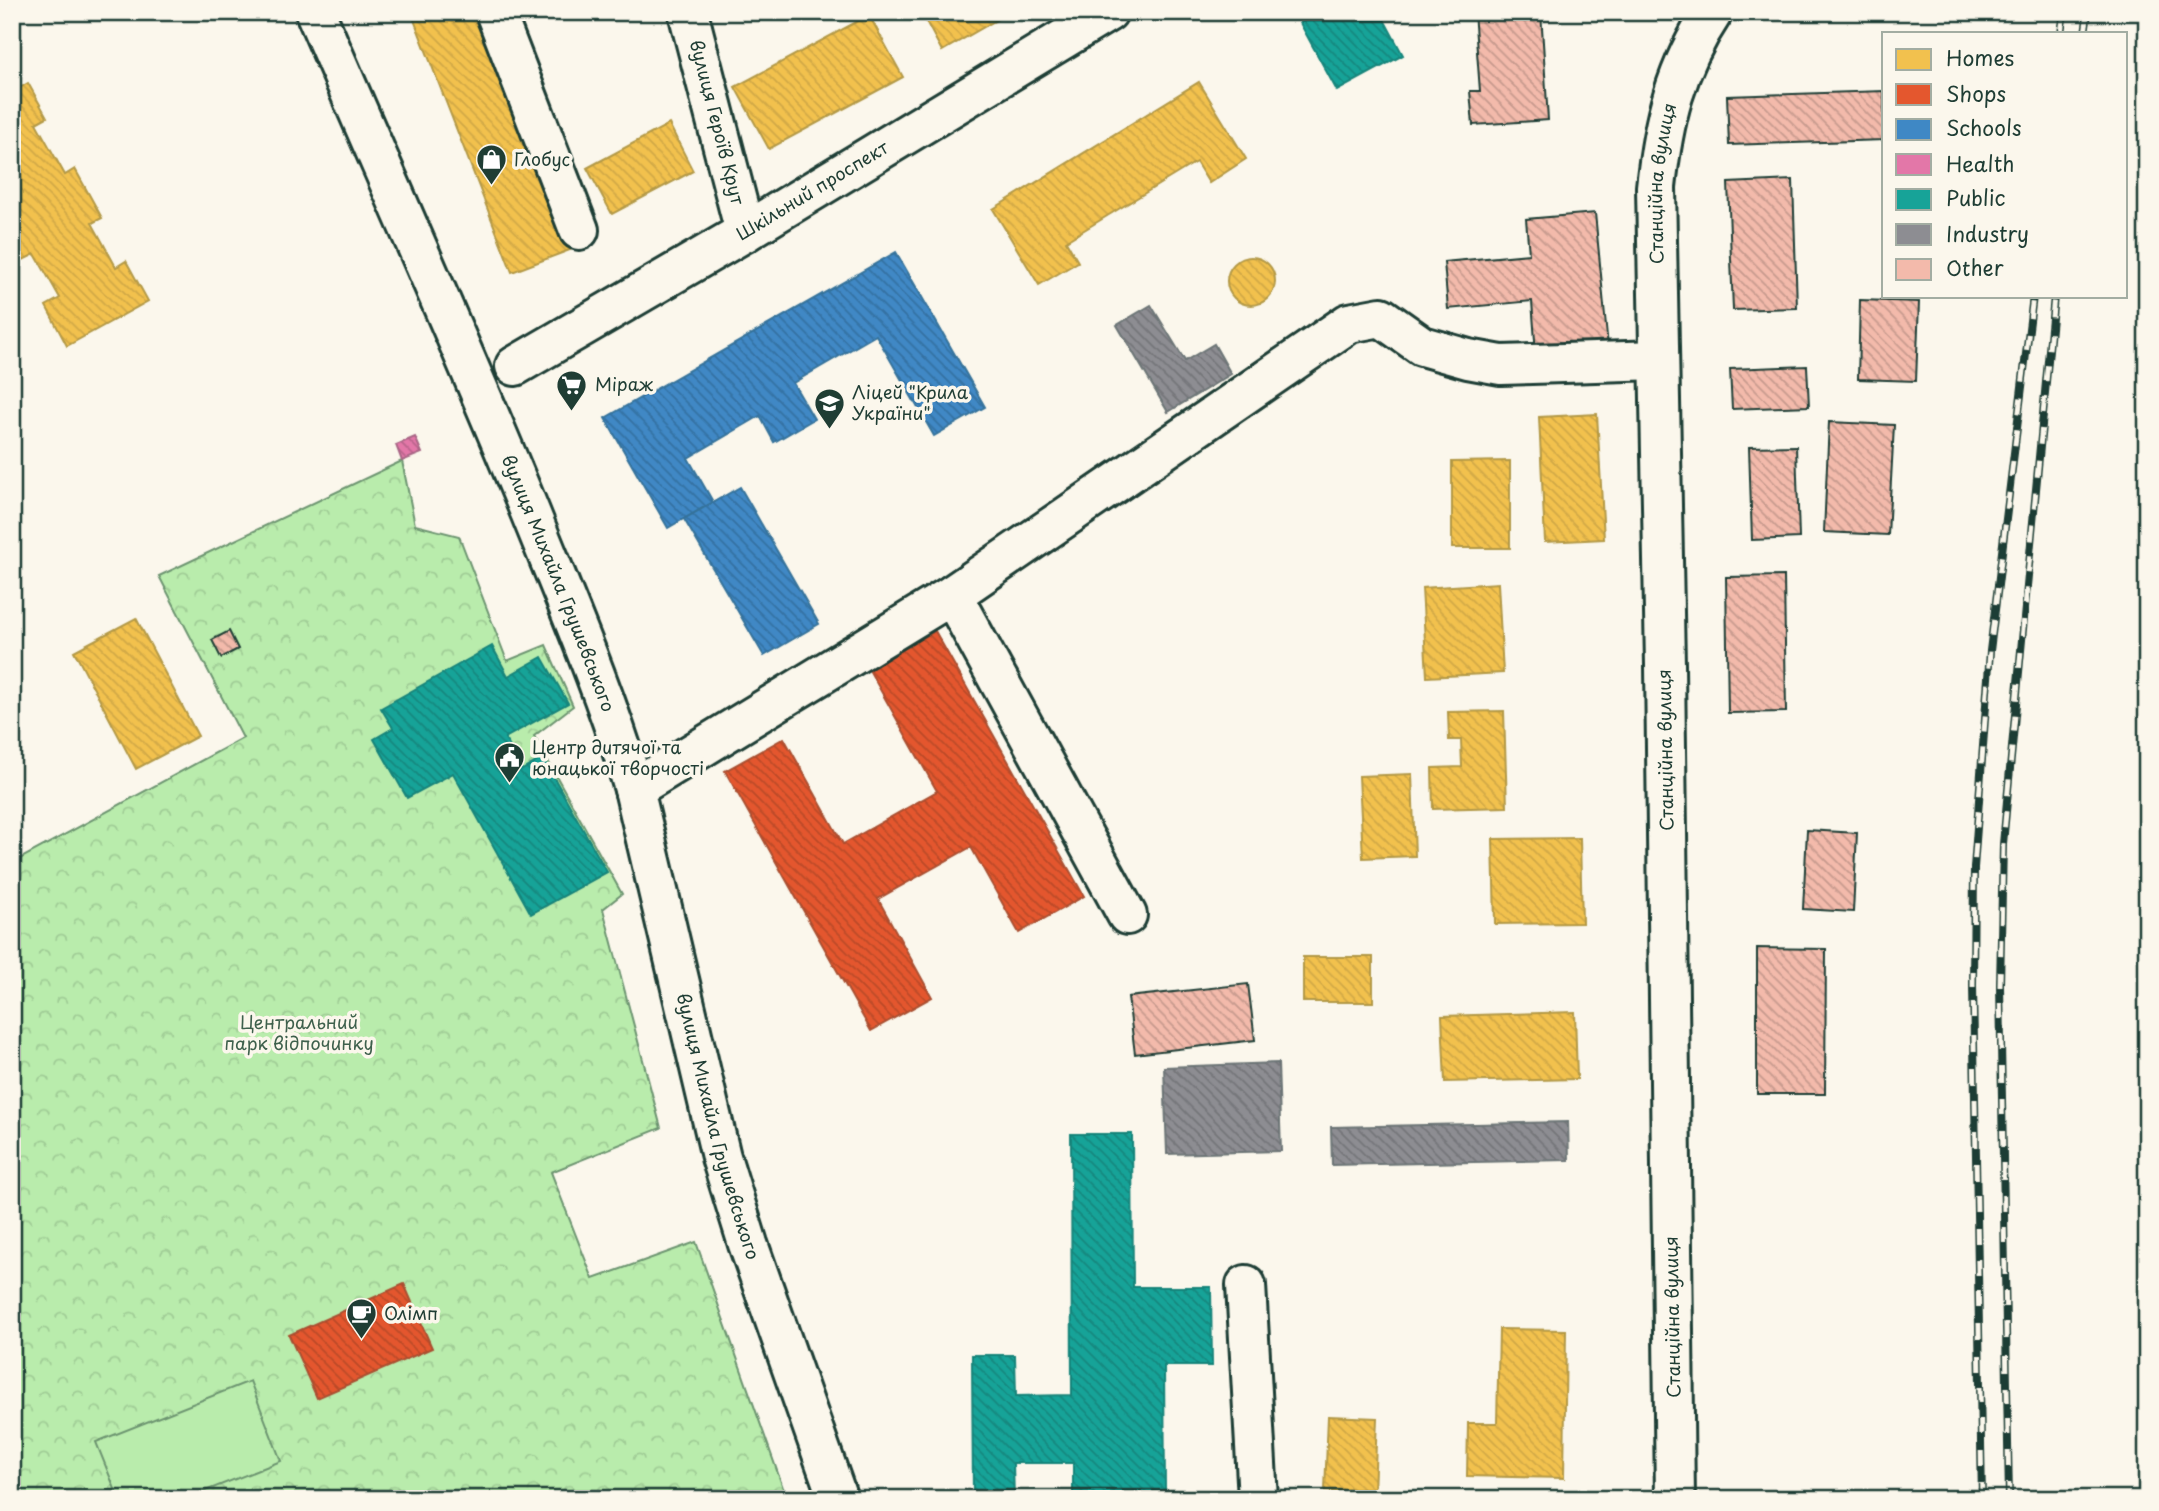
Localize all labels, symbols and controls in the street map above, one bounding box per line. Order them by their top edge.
legend [1882,32,2128,298]
street label: вулиця Героїв Крут [684,37,752,208]
text: Homes [1946,41,2014,73]
text: Shops [1946,77,2006,109]
street label: Станційна вулиця [1641,100,1682,264]
text: Schools [1946,111,2022,143]
street label: Шкільний проспект [730,133,893,246]
shop icon: Глобус [474,143,508,187]
place label: Глобус [514,145,570,172]
text: Health [1946,147,2014,179]
text: Public [1946,181,2006,213]
text: Industry [1946,217,2029,249]
text: Other [1946,251,2004,283]
supermarket icon: Міраж [555,368,589,412]
place label: Міраж [595,370,654,397]
place label: Ліцей "Крила України" [852,378,969,426]
school or university icon: Ліцей "Крила України" [812,386,846,430]
street label: вулиця Михайла Грушевського [496,450,623,715]
street label: Станційна вулиця [1650,669,1679,831]
place label: Центр дитячої та юнацької творчості [532,733,704,781]
public building icon: Центр дитячої та юнацької творчості [492,741,526,785]
street label: вулиця Михайла Грушевського [671,990,767,1263]
park label: Центральний парк відпочинку [224,1008,374,1056]
street label: Станційна вулиця [1657,1236,1686,1398]
cafe icon: Олімп [344,1297,378,1341]
place label: Олімп [384,1299,438,1326]

